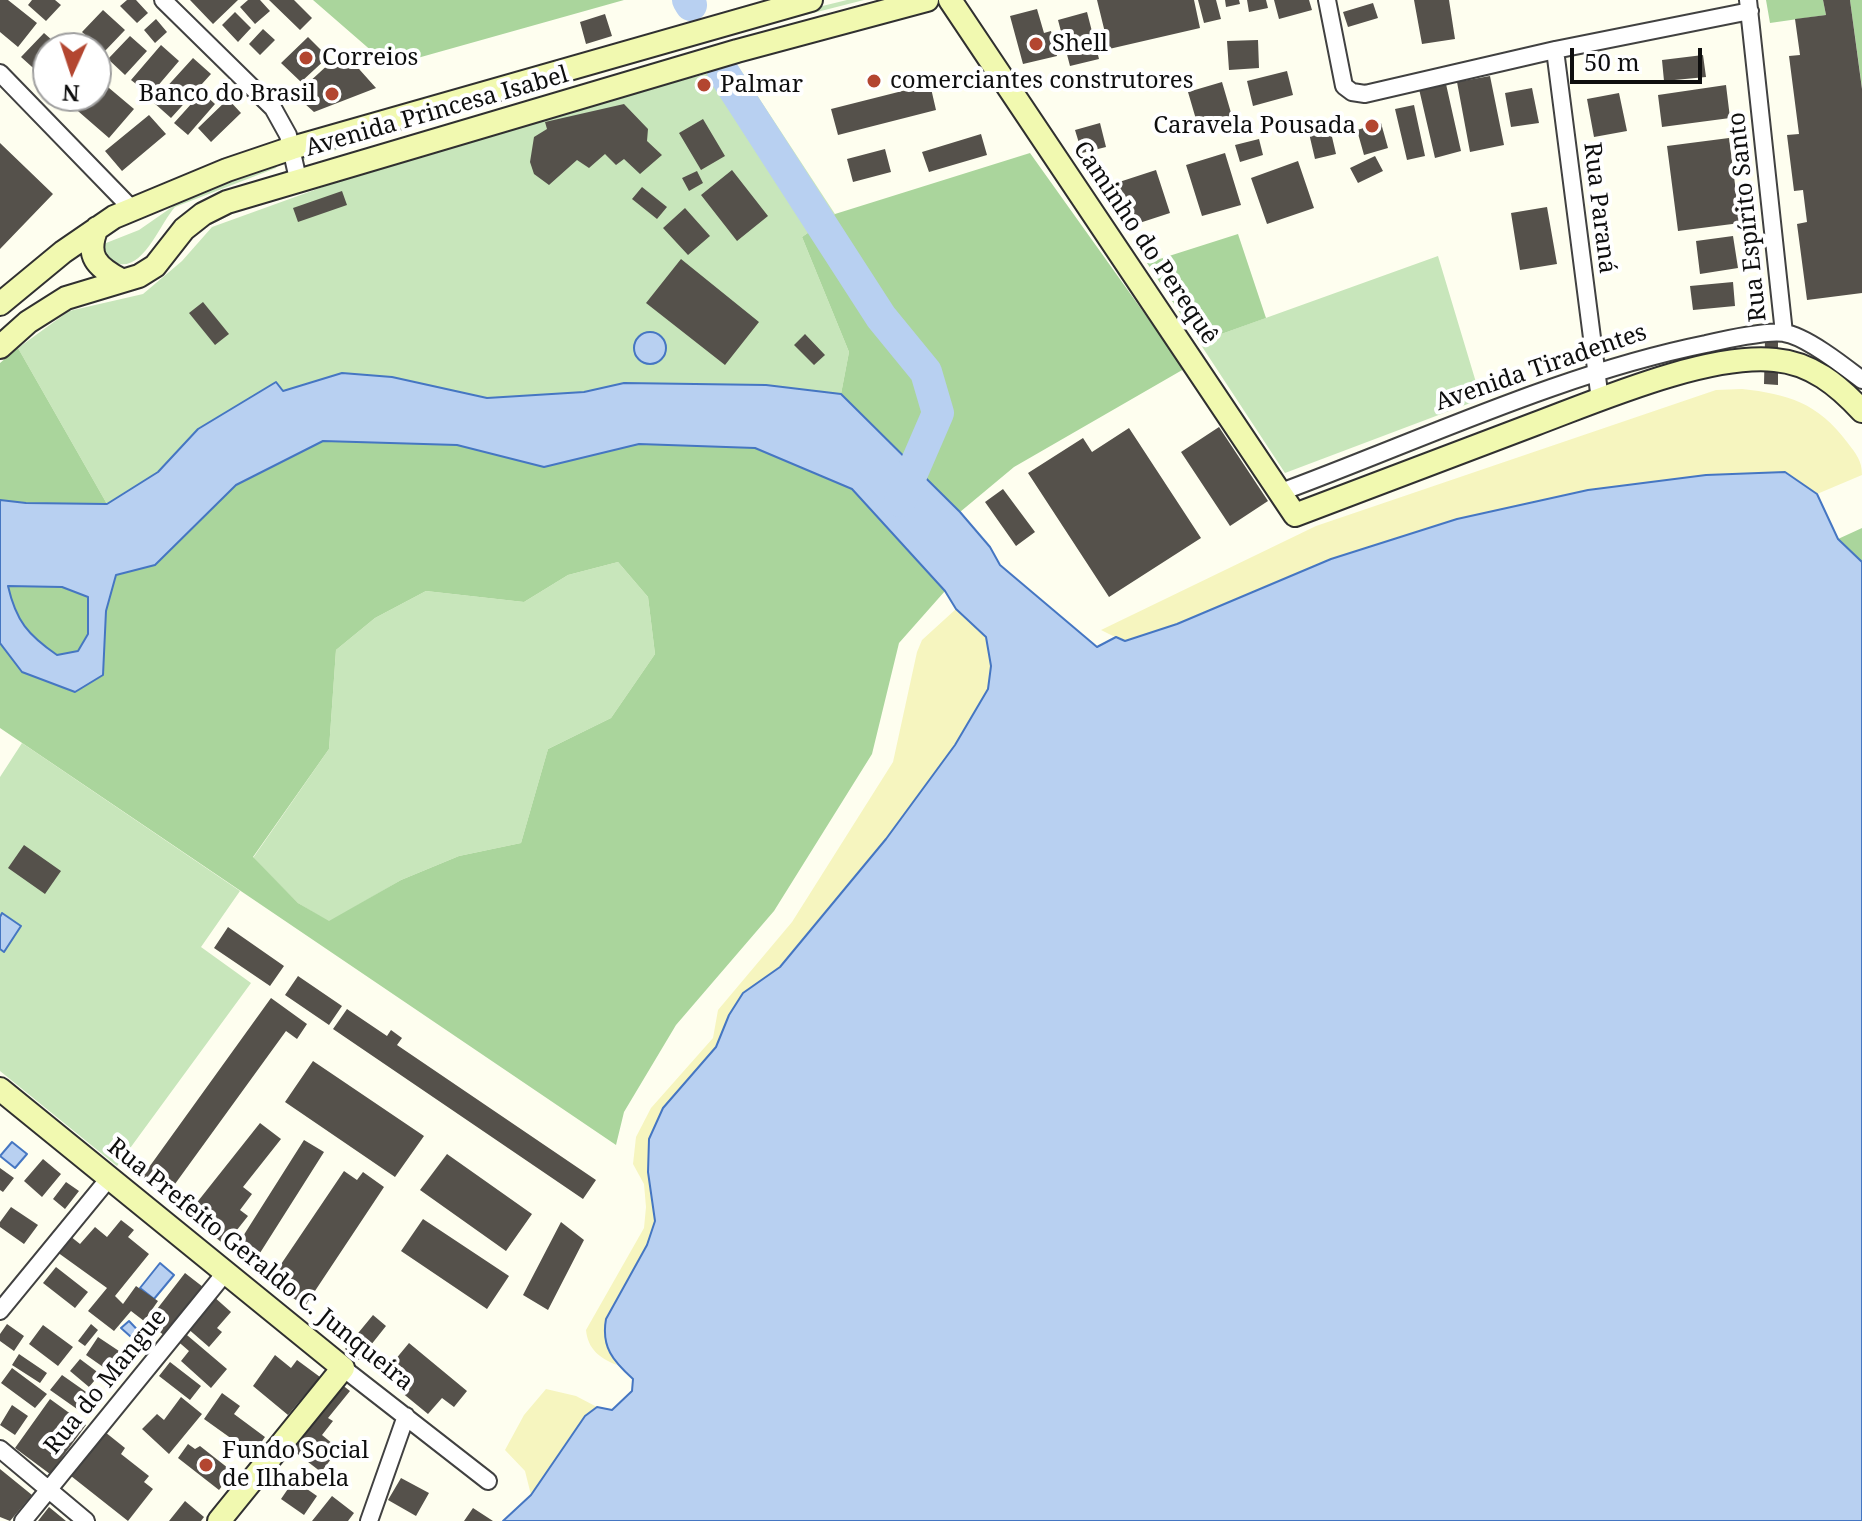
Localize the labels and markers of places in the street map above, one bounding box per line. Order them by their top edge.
place label: Shell [1052,30,1108,58]
marker: Shell [1027,35,1045,53]
place label: Correios [322,44,418,72]
marker: Correios [297,49,315,67]
place label: comerciantes construtores [890,67,1194,95]
place label: Palmar [720,71,803,99]
marker: comerciantes construtores [865,72,883,90]
marker: Palmar [695,76,713,94]
place label: Banco do Brasil [139,80,316,108]
marker: Banco do Brasil [323,85,341,103]
place label: Caravela Pousada [1153,112,1356,140]
marker: Caravela Pousada [1363,117,1381,135]
place label: Fundo Social de Ilhabela [222,1437,369,1493]
marker: Fundo Social de Ilhabela [197,1456,215,1474]

